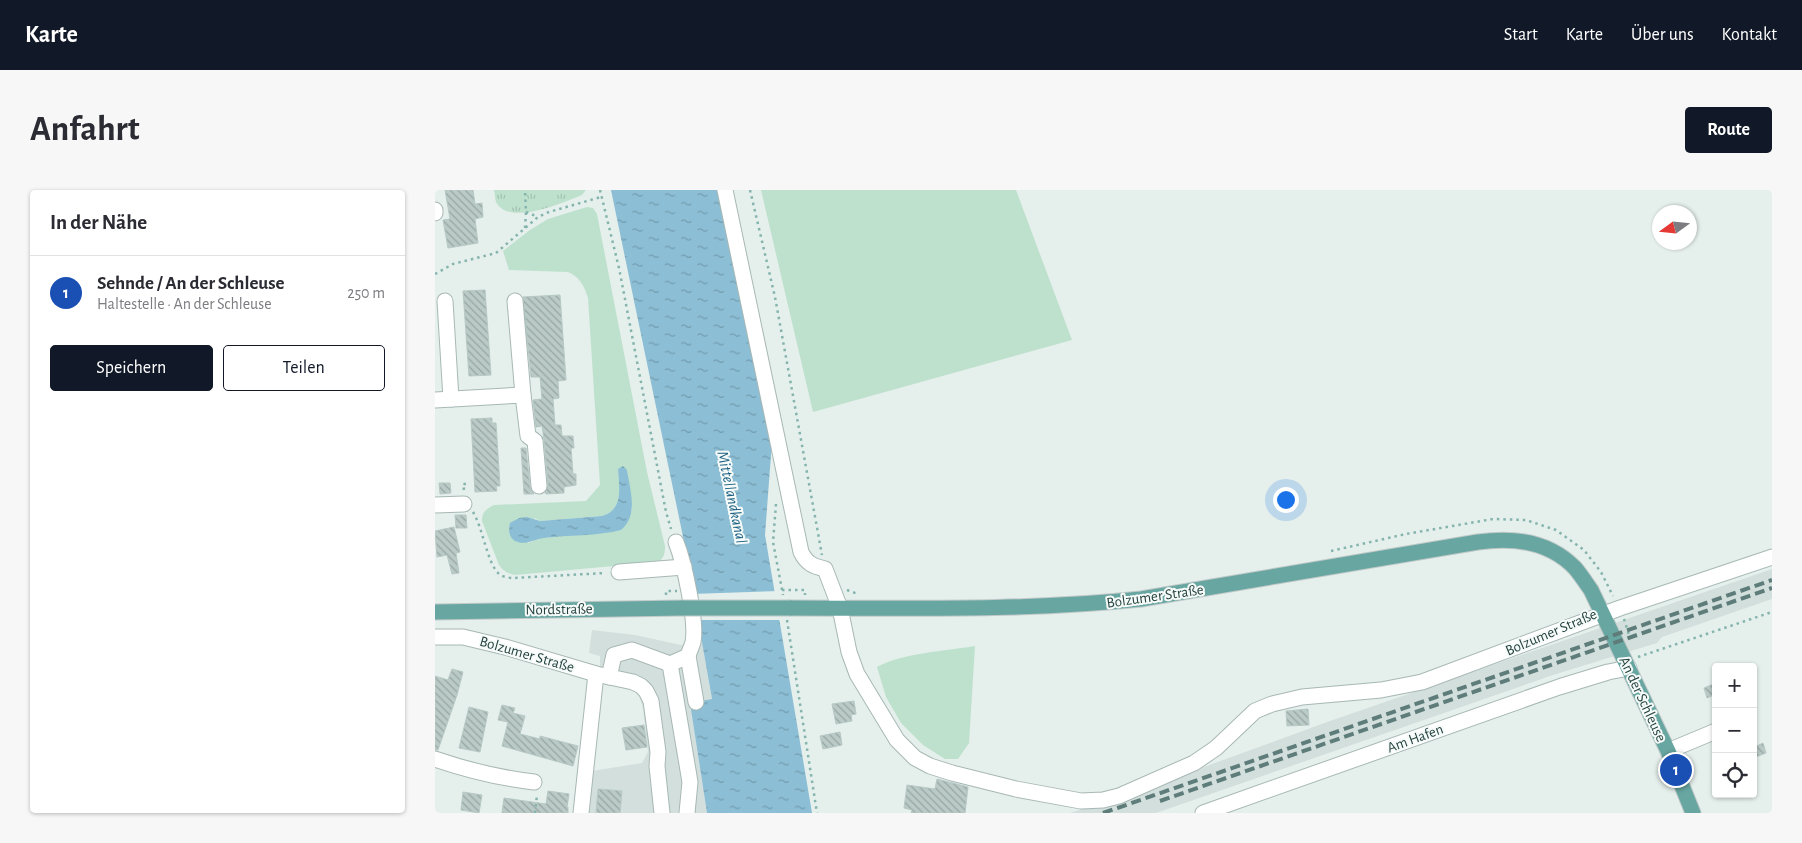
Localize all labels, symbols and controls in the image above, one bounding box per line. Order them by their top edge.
text: Karte [25,23,78,47]
text: Start [1504,26,1538,44]
text: Karte [1566,26,1603,44]
text: Über uns [1631,26,1694,44]
text: Kontakt [1722,26,1777,44]
button: Route [1685,107,1772,153]
text: Anfahrt [30,112,140,147]
north arrow [1652,205,1697,250]
text: In der Nähe [50,212,147,233]
text: Sehnde / An der Schleuse [97,274,285,293]
text: 1 [63,285,69,301]
text: 250 m [347,285,385,301]
text: Haltestelle · An der Schleuse [97,296,272,312]
button: Speichern [50,345,213,391]
button: Teilen [223,345,385,391]
water label: Mittellandkanal [714,449,750,545]
your location [1273,487,1299,513]
street label: Bolzumer Straße [1106,582,1205,611]
street label: Nordstraße [525,601,593,618]
street label: Bolzumer Straße [1503,606,1599,658]
street label: Bolzumer Straße [478,634,576,675]
street label: An der Schleuse [1616,654,1669,744]
map controls [1712,663,1757,798]
button: + [1712,663,1757,708]
button: − [1712,708,1757,753]
street label: Am Hafen [1385,721,1445,756]
pin: 1 [1660,751,1692,789]
button: locate [1712,753,1757,798]

